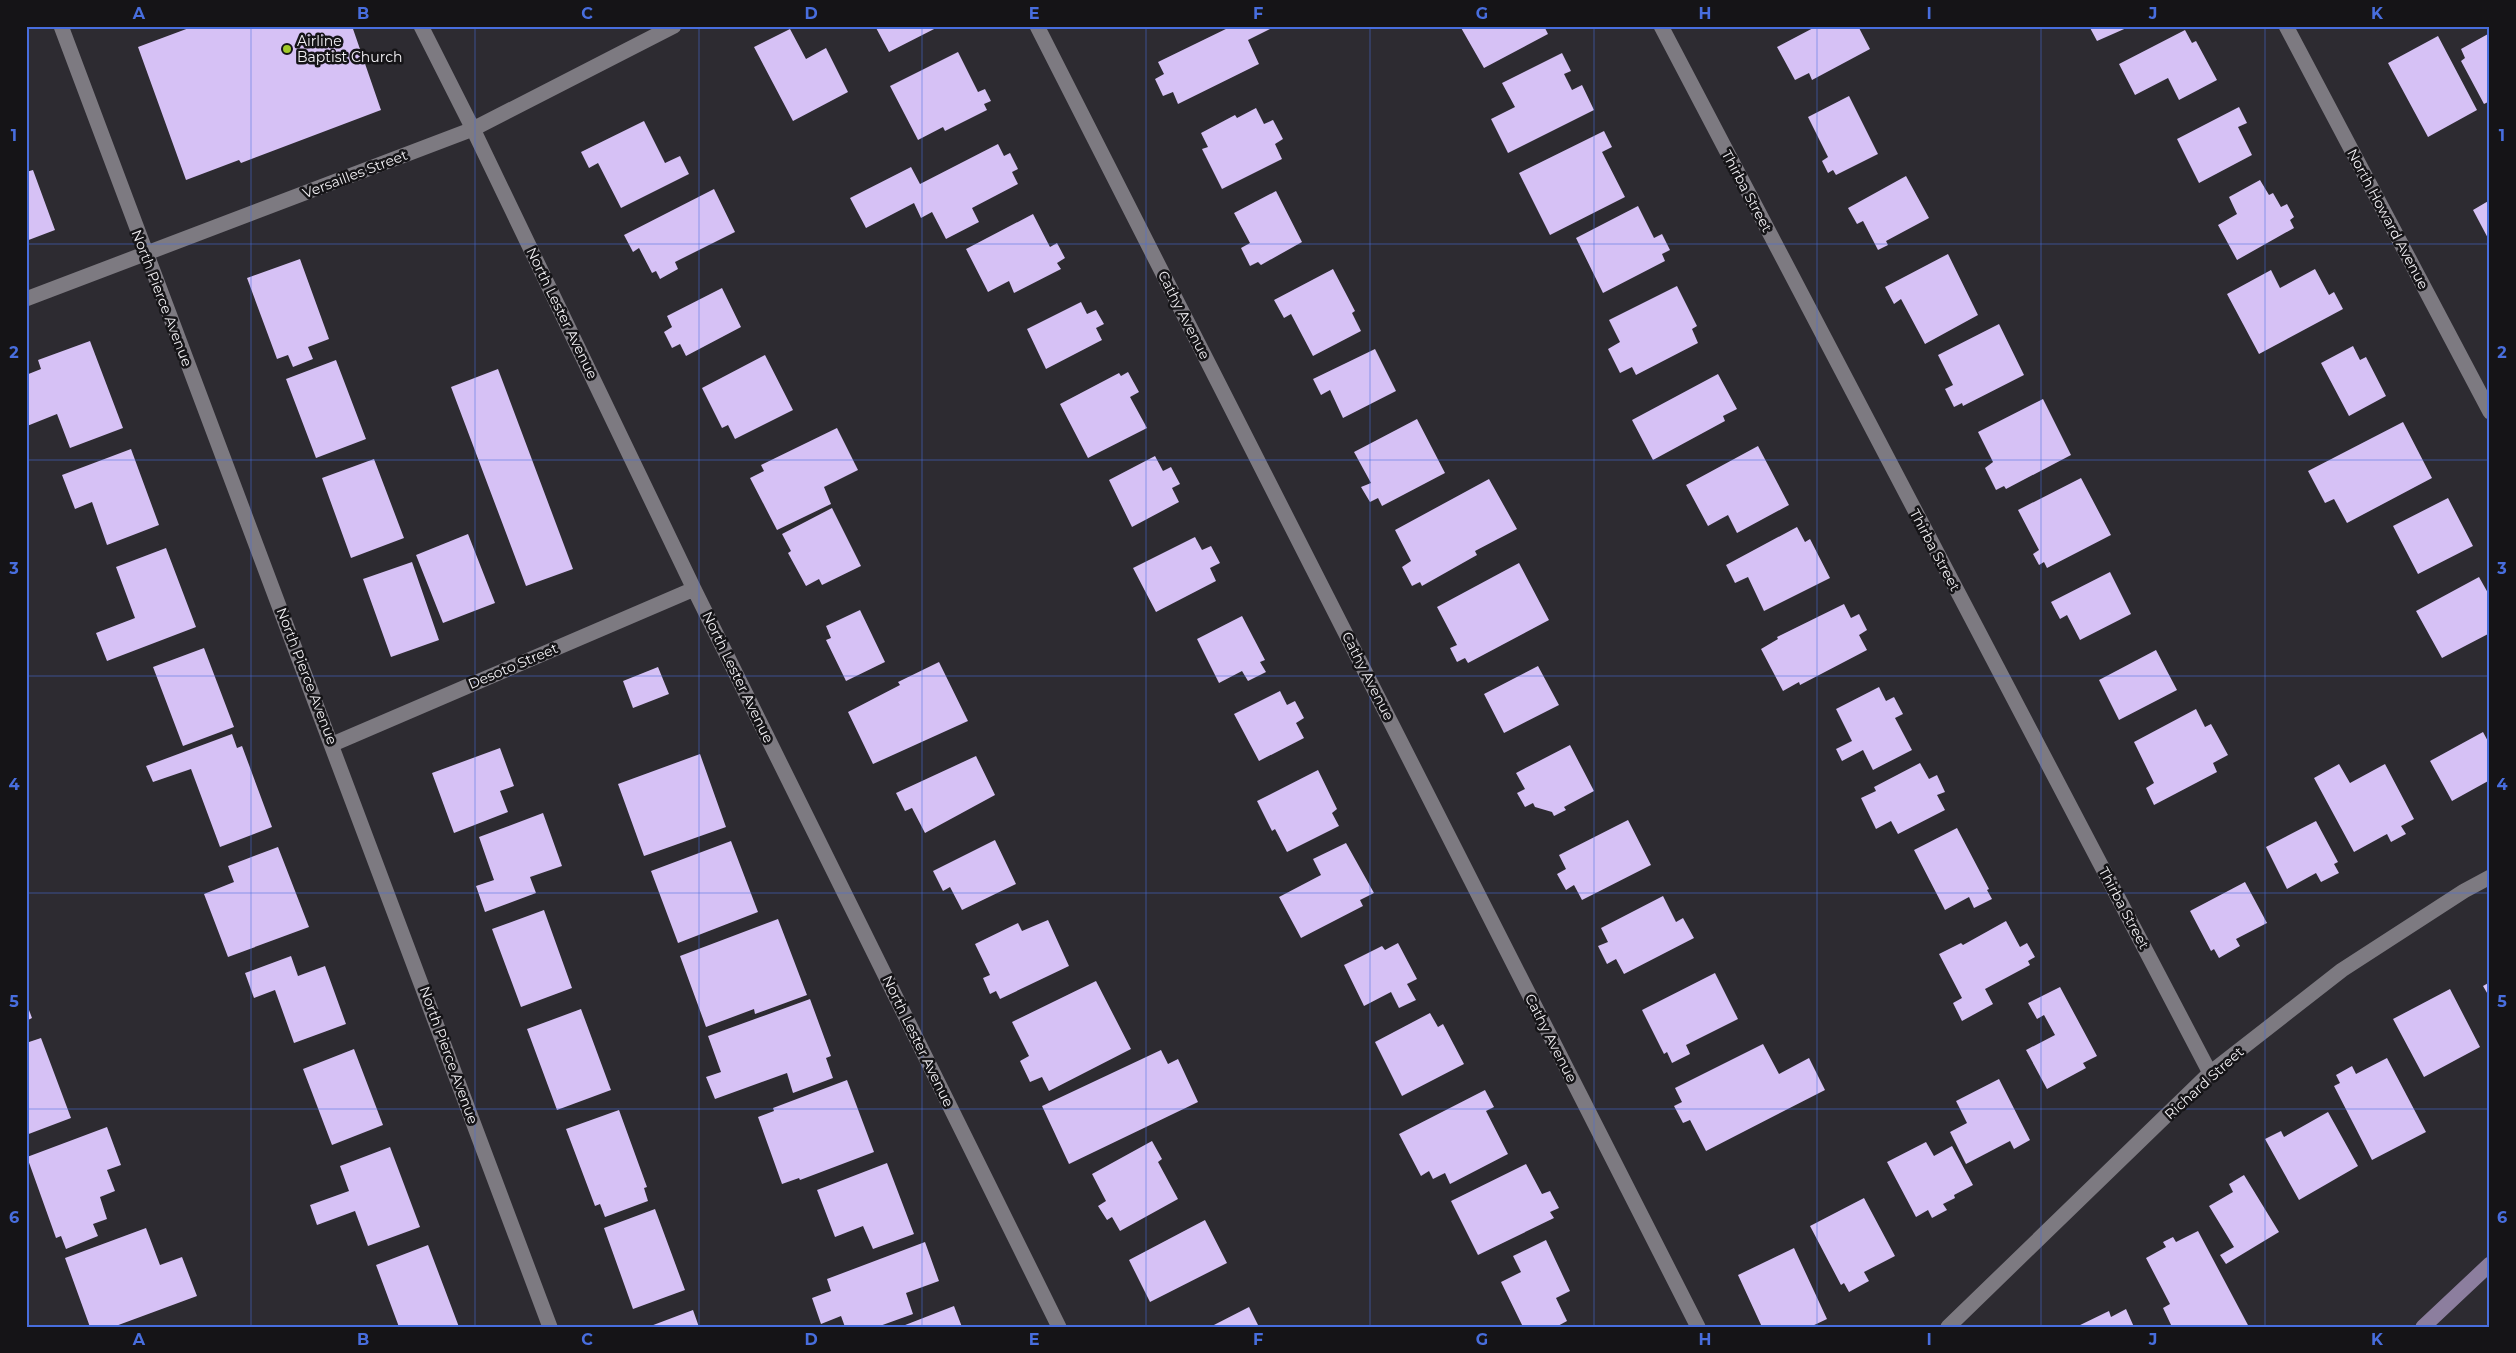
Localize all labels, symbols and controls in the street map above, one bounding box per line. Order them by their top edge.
text: A [132,4,146,23]
text: B [357,4,369,23]
text: C [581,4,593,23]
text: D [804,4,818,23]
text: E [1029,4,1039,23]
text: F [1253,4,1263,23]
text: G [1476,4,1488,23]
text: H [1699,4,1711,23]
text: I [1926,4,1932,23]
text: J [2148,4,2157,23]
text: K [2371,4,2384,23]
place label: Airline Baptist Church [297,32,402,66]
marker: Airline Baptist Church [281,43,293,55]
text: 1 [11,126,17,145]
text: 1 [2499,126,2505,145]
street label: Versailles Street [300,146,410,202]
street label: North Howard Avenue [2343,146,2433,292]
street label: Thirba Street [1718,147,1776,235]
street label: North Pierce Avenue [128,227,196,369]
street label: North Lester Avenue [522,244,602,382]
street label: Cathy Avenue [1154,268,1214,362]
text: 2 [9,343,19,362]
text: 2 [2497,343,2507,362]
street label: Thirba Street [1906,506,1964,594]
text: 3 [8,559,19,578]
text: 3 [2496,559,2507,578]
street label: North Pierce Avenue [273,605,341,747]
street label: North Lester Avenue [698,608,778,746]
street label: Cathy Avenue [1338,629,1398,723]
street label: Desoto Street [465,639,561,693]
text: 4 [8,775,20,794]
text: 4 [2496,775,2508,794]
street label: Thirba Street [2095,864,2153,952]
street label: North Lester Avenue [878,972,958,1110]
street label: North Pierce Avenue [416,984,482,1126]
street label: Cathy Avenue [1521,991,1581,1085]
text: 5 [9,992,19,1011]
text: 5 [2497,992,2507,1011]
street label: Richard Street [2161,1043,2248,1123]
text: 6 [9,1208,19,1227]
text: 6 [2497,1208,2507,1227]
text: A [132,1330,146,1349]
text: B [357,1330,369,1349]
text: C [581,1330,593,1349]
text: D [804,1330,818,1349]
text: E [1029,1330,1039,1349]
text: F [1253,1330,1263,1349]
text: G [1476,1330,1488,1349]
text: H [1699,1330,1711,1349]
text: I [1926,1330,1932,1349]
text: J [2148,1330,2157,1349]
text: K [2371,1330,2384,1349]

